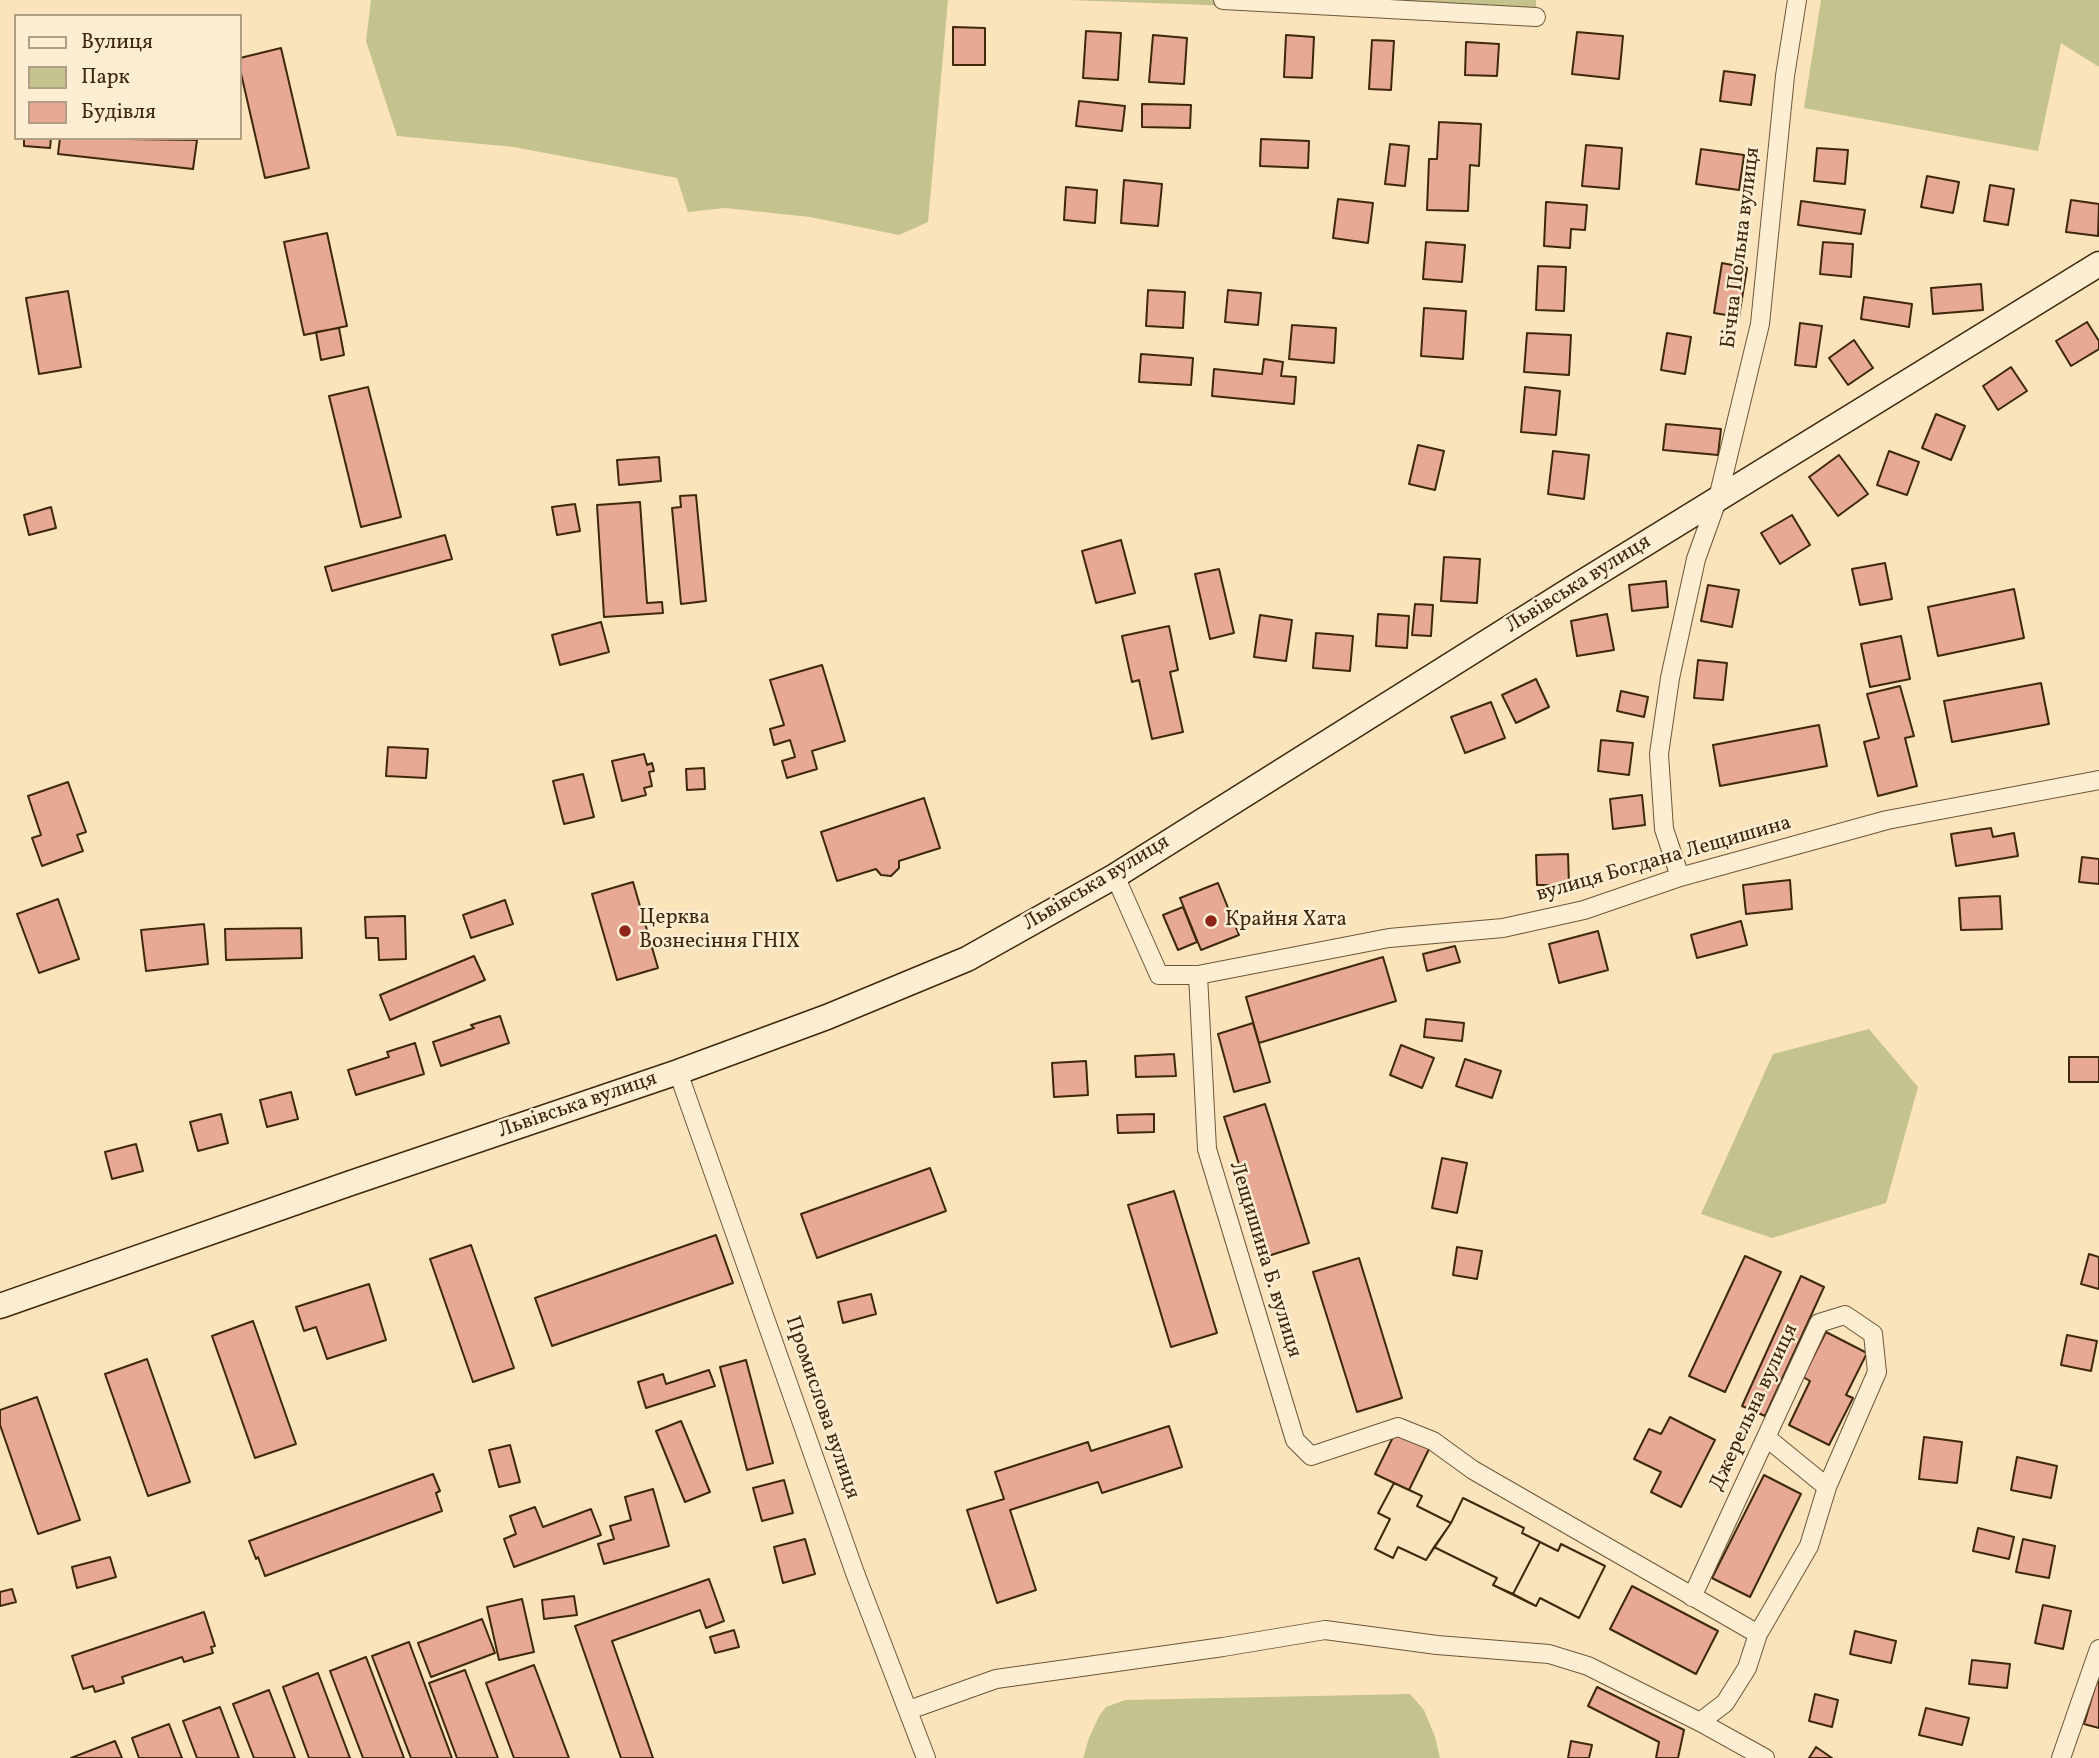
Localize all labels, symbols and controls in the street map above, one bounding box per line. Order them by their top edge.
legend [14,14,242,140]
text: Вулиця [81,28,153,57]
text: Парк [81,63,130,92]
text: Будівля [81,98,156,127]
street label: Бічна Польна вулиця [1717,146,1767,350]
street label: Львівська вулиця [1502,530,1656,640]
street label: вулиця Богдана Лещишина [1534,811,1794,909]
street label: Львівська вулиця [1019,830,1175,938]
place label: Церква Вознесіння ГНІХ [639,906,800,956]
place label: Крайня Хата [1225,908,1347,934]
marker: Крайня Хата [1203,913,1219,929]
marker: Церква Вознесіння ГНІХ [617,923,633,939]
street label: Львівська вулиця [495,1067,661,1145]
street label: Лещишина Б. вулиця [1222,1159,1306,1361]
street label: Промислова вулиця [778,1313,864,1503]
street label: Джерельна вулиця [1705,1320,1805,1496]

